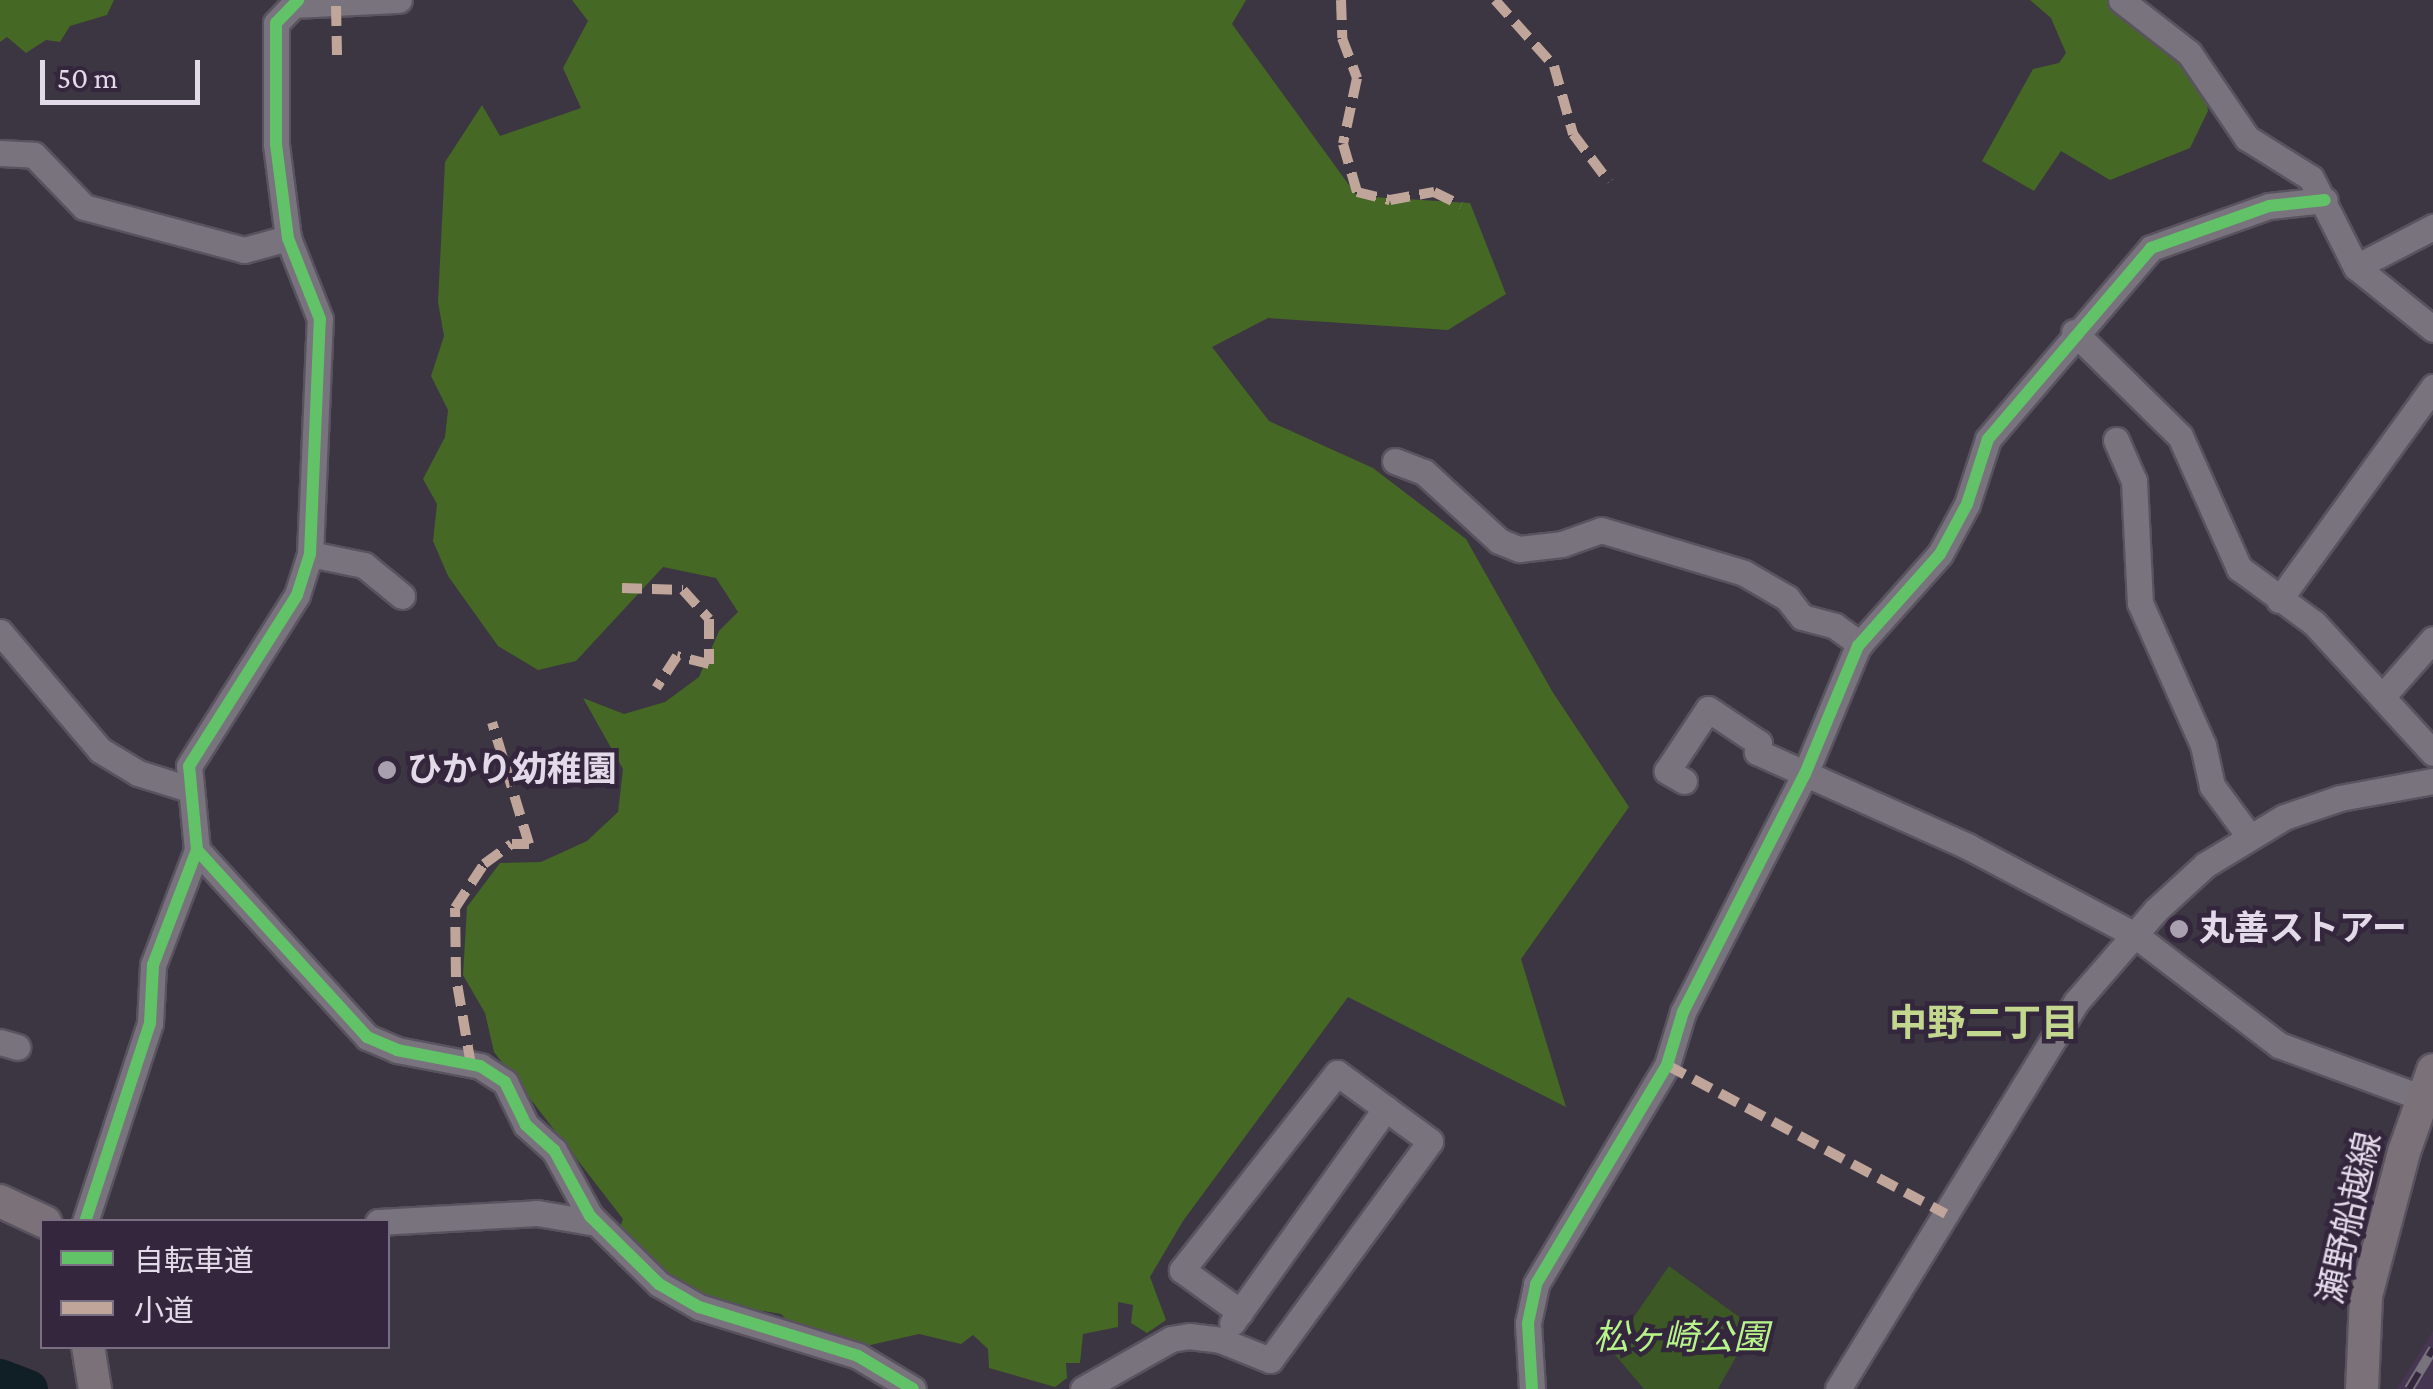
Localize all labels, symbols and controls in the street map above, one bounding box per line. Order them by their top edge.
scale bar [45,40,205,102]
text: 50 m [57,61,118,94]
place label: ひかり幼稚園 [407,749,617,791]
marker: ひかり幼稚園 [376,759,398,781]
place label: 丸善ストアー [2199,908,2407,950]
marker: 丸善ストアー [2168,918,2190,940]
district label: 中野二丁目 [1889,1001,2079,1047]
street label: 瀬野船越線 [2310,1128,2390,1308]
legend [40,1219,390,1349]
text: 自転車道 [134,1244,254,1277]
text: 小道 [134,1294,194,1327]
park label: 松ヶ崎公園 [1594,1317,1768,1359]

